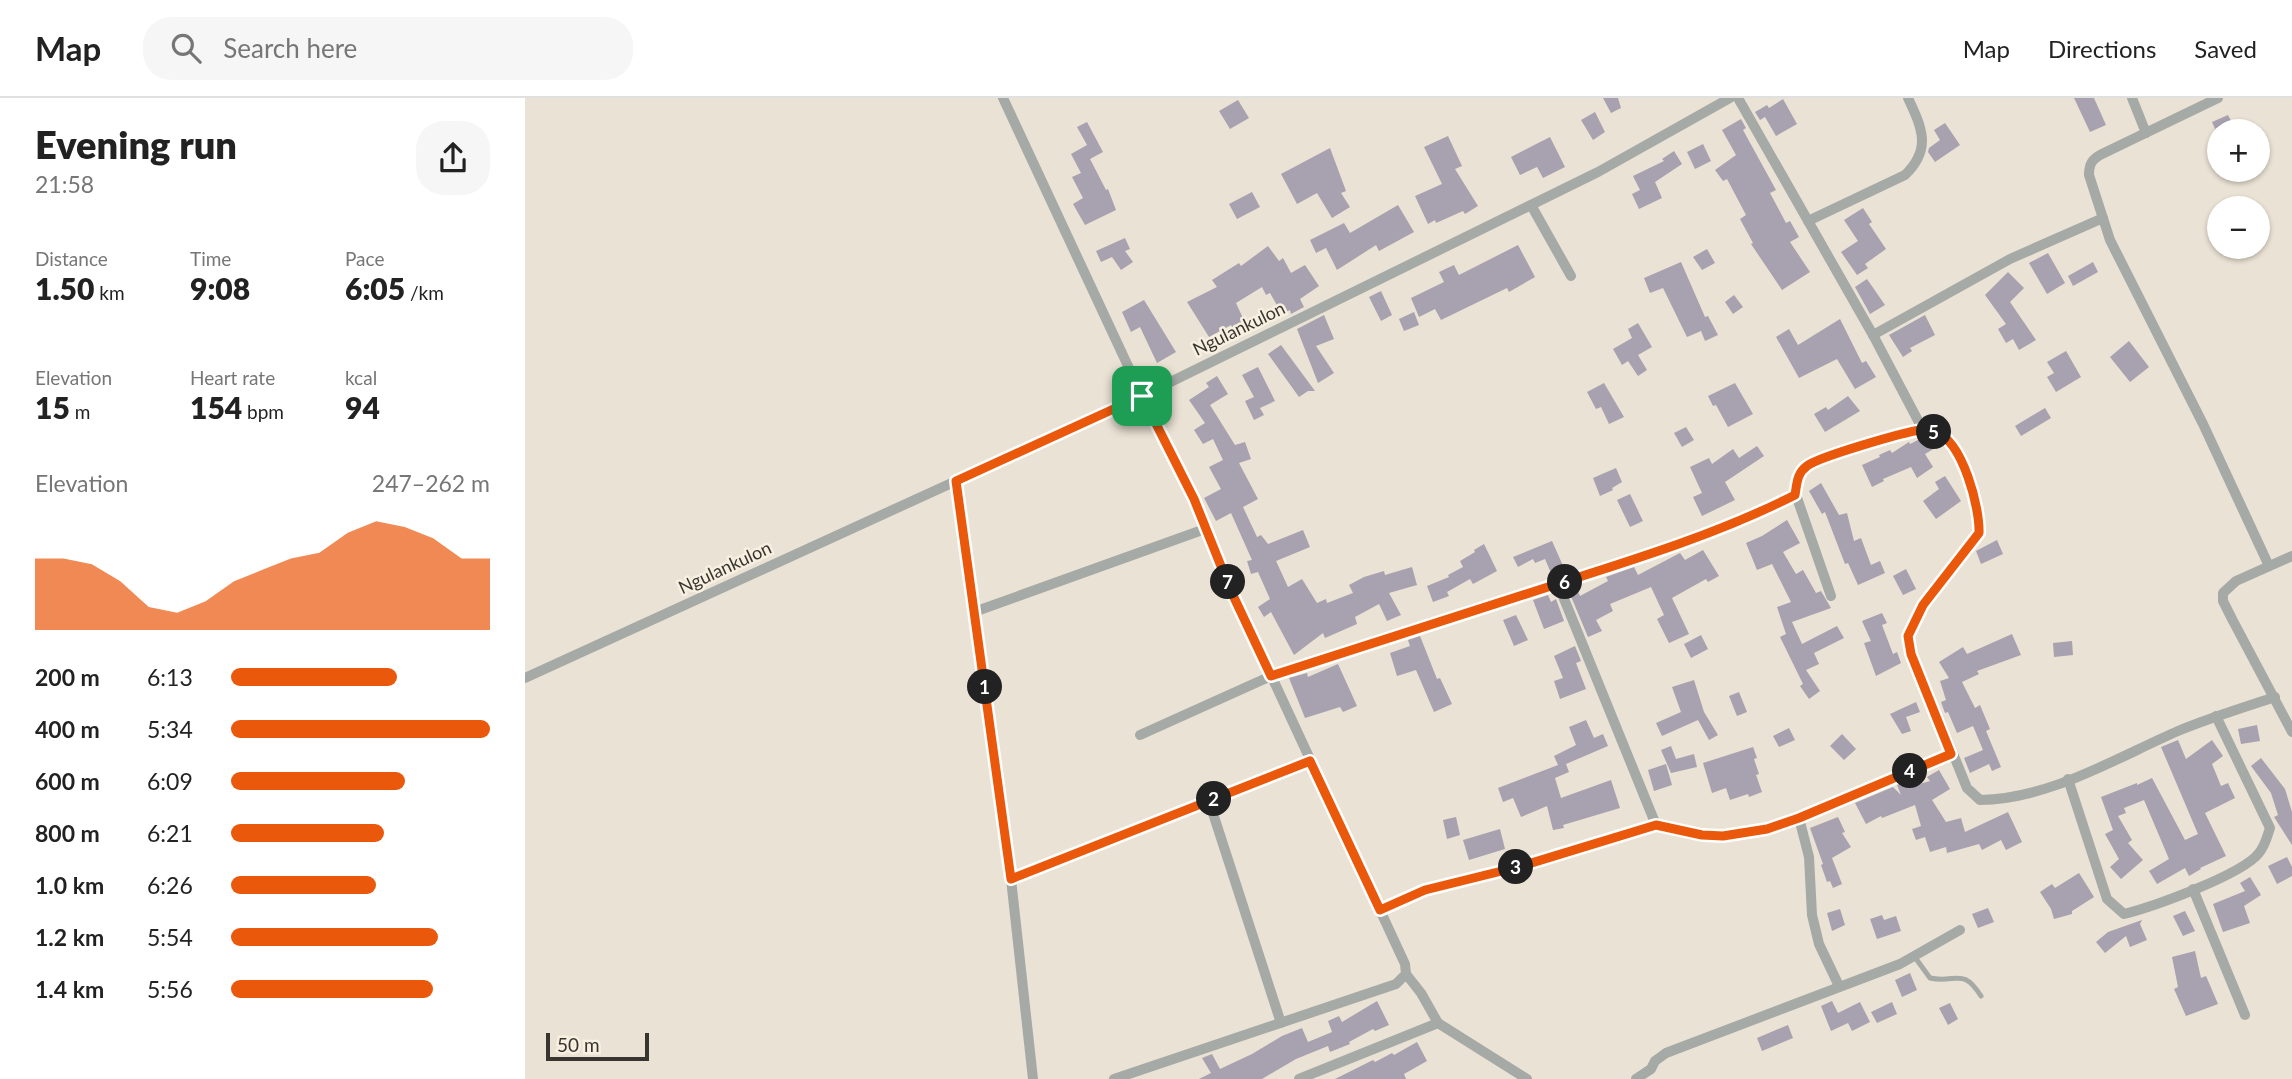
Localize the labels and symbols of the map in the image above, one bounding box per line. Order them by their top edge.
street label: Ngulankulon [1189,296,1288,360]
pin [1112,366,1172,426]
pin: 5 [1917,414,1951,450]
street label: Ngulankulon [675,536,774,598]
pin: 7 [1211,564,1245,600]
pin: 6 [1548,564,1583,600]
pin: 1 [967,670,1002,704]
pin: 4 [1893,754,1927,788]
pin: 2 [1197,782,1231,816]
pin: 3 [1499,850,1534,884]
scale bar [546,1030,649,1062]

